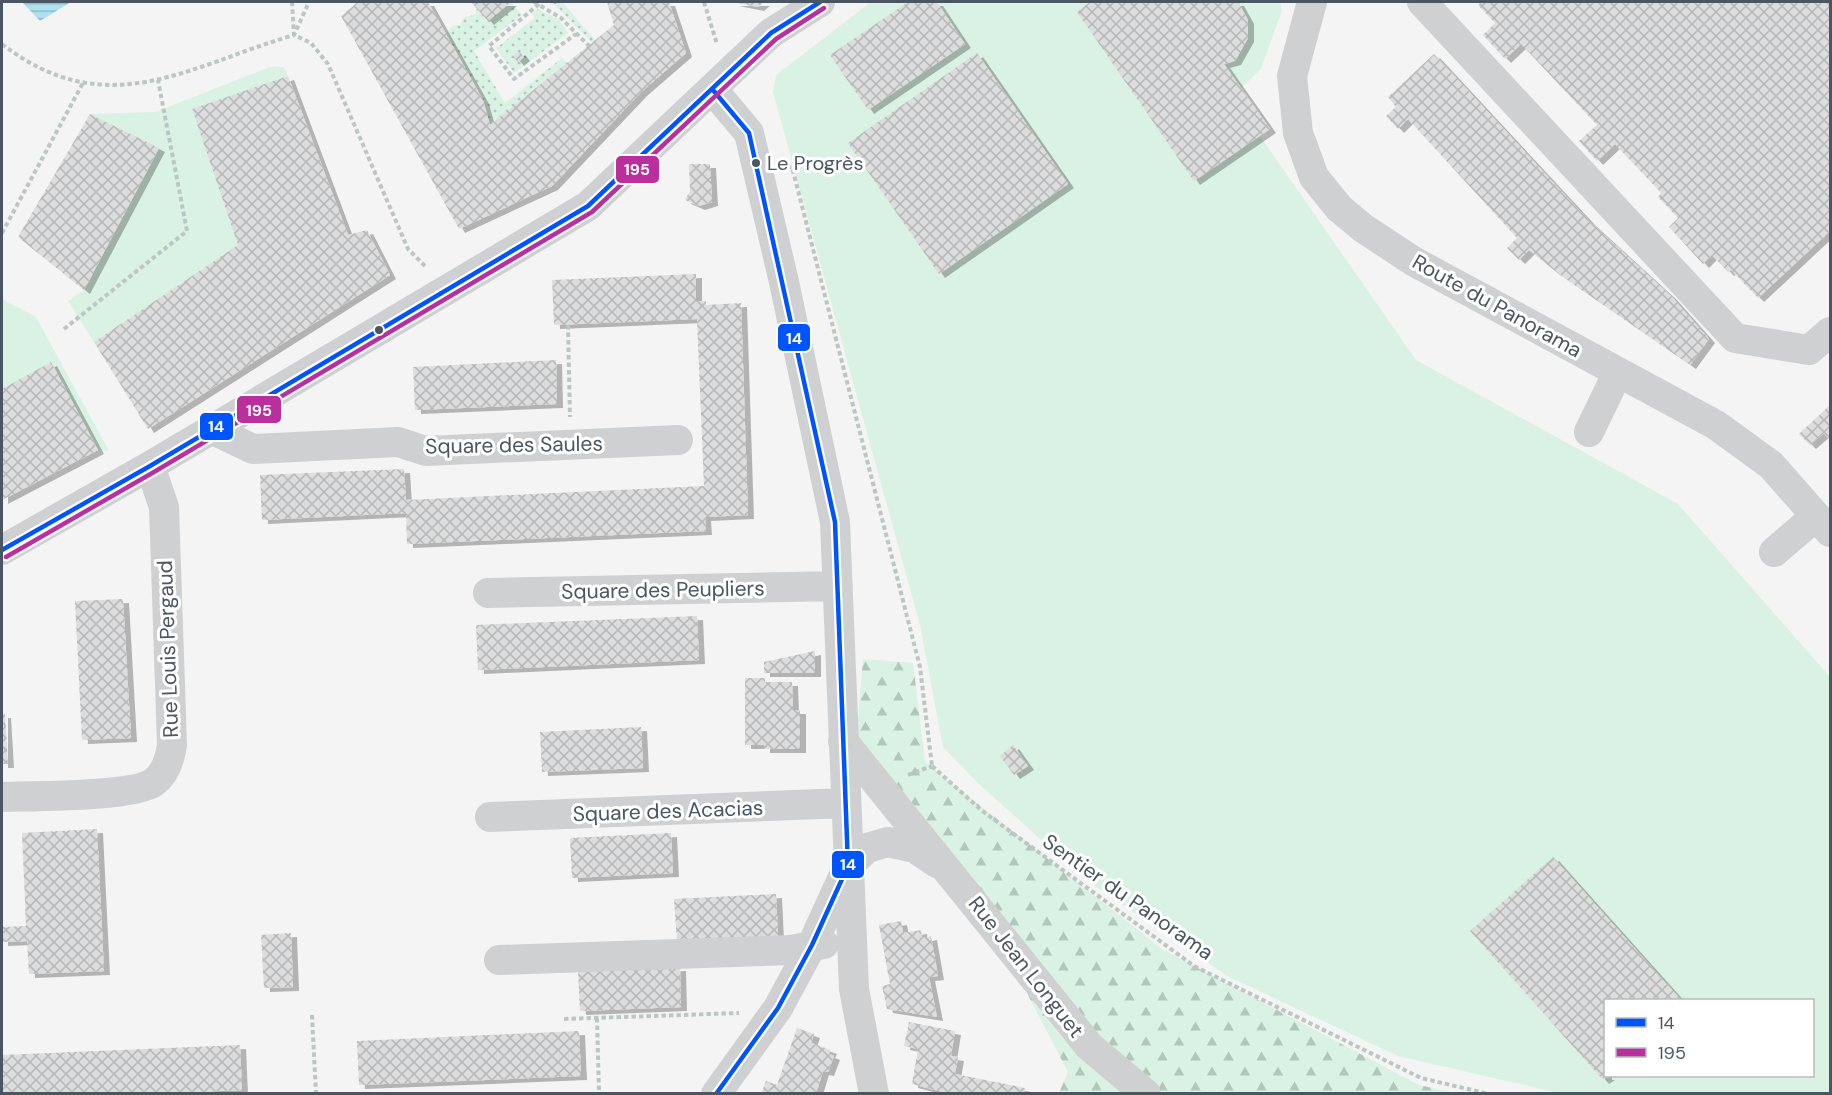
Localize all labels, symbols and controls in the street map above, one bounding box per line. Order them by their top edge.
place label: Le Progrès [767,150,863,176]
line badge: 195 [615,155,660,184]
marker: Le Progrès [750,157,762,169]
text: 195 [624,159,650,180]
street label: Route du Panorama [1407,248,1587,364]
line badge: 14 [777,323,811,352]
unlabelled marker [373,324,385,336]
text: 14 [786,328,802,349]
line badge: 195 [236,395,282,424]
text: 195 [246,400,272,421]
line badge: 14 [199,412,234,441]
text: 14 [208,416,224,437]
street label: Square des Saules [425,429,603,461]
street label: Rue Louis Pergaud [151,560,185,738]
street label: Square des Peupliers [561,574,765,606]
street label: Square des Acacias [572,794,764,828]
street label: Sentier du Panorama [1037,827,1219,967]
line badge: 14 [831,850,865,879]
text: 14 [840,854,856,875]
street label: Rue Jean Longuet [962,891,1090,1043]
legend [1604,999,1814,1077]
text: 14 [1658,1011,1675,1035]
text: 195 [1658,1041,1686,1065]

